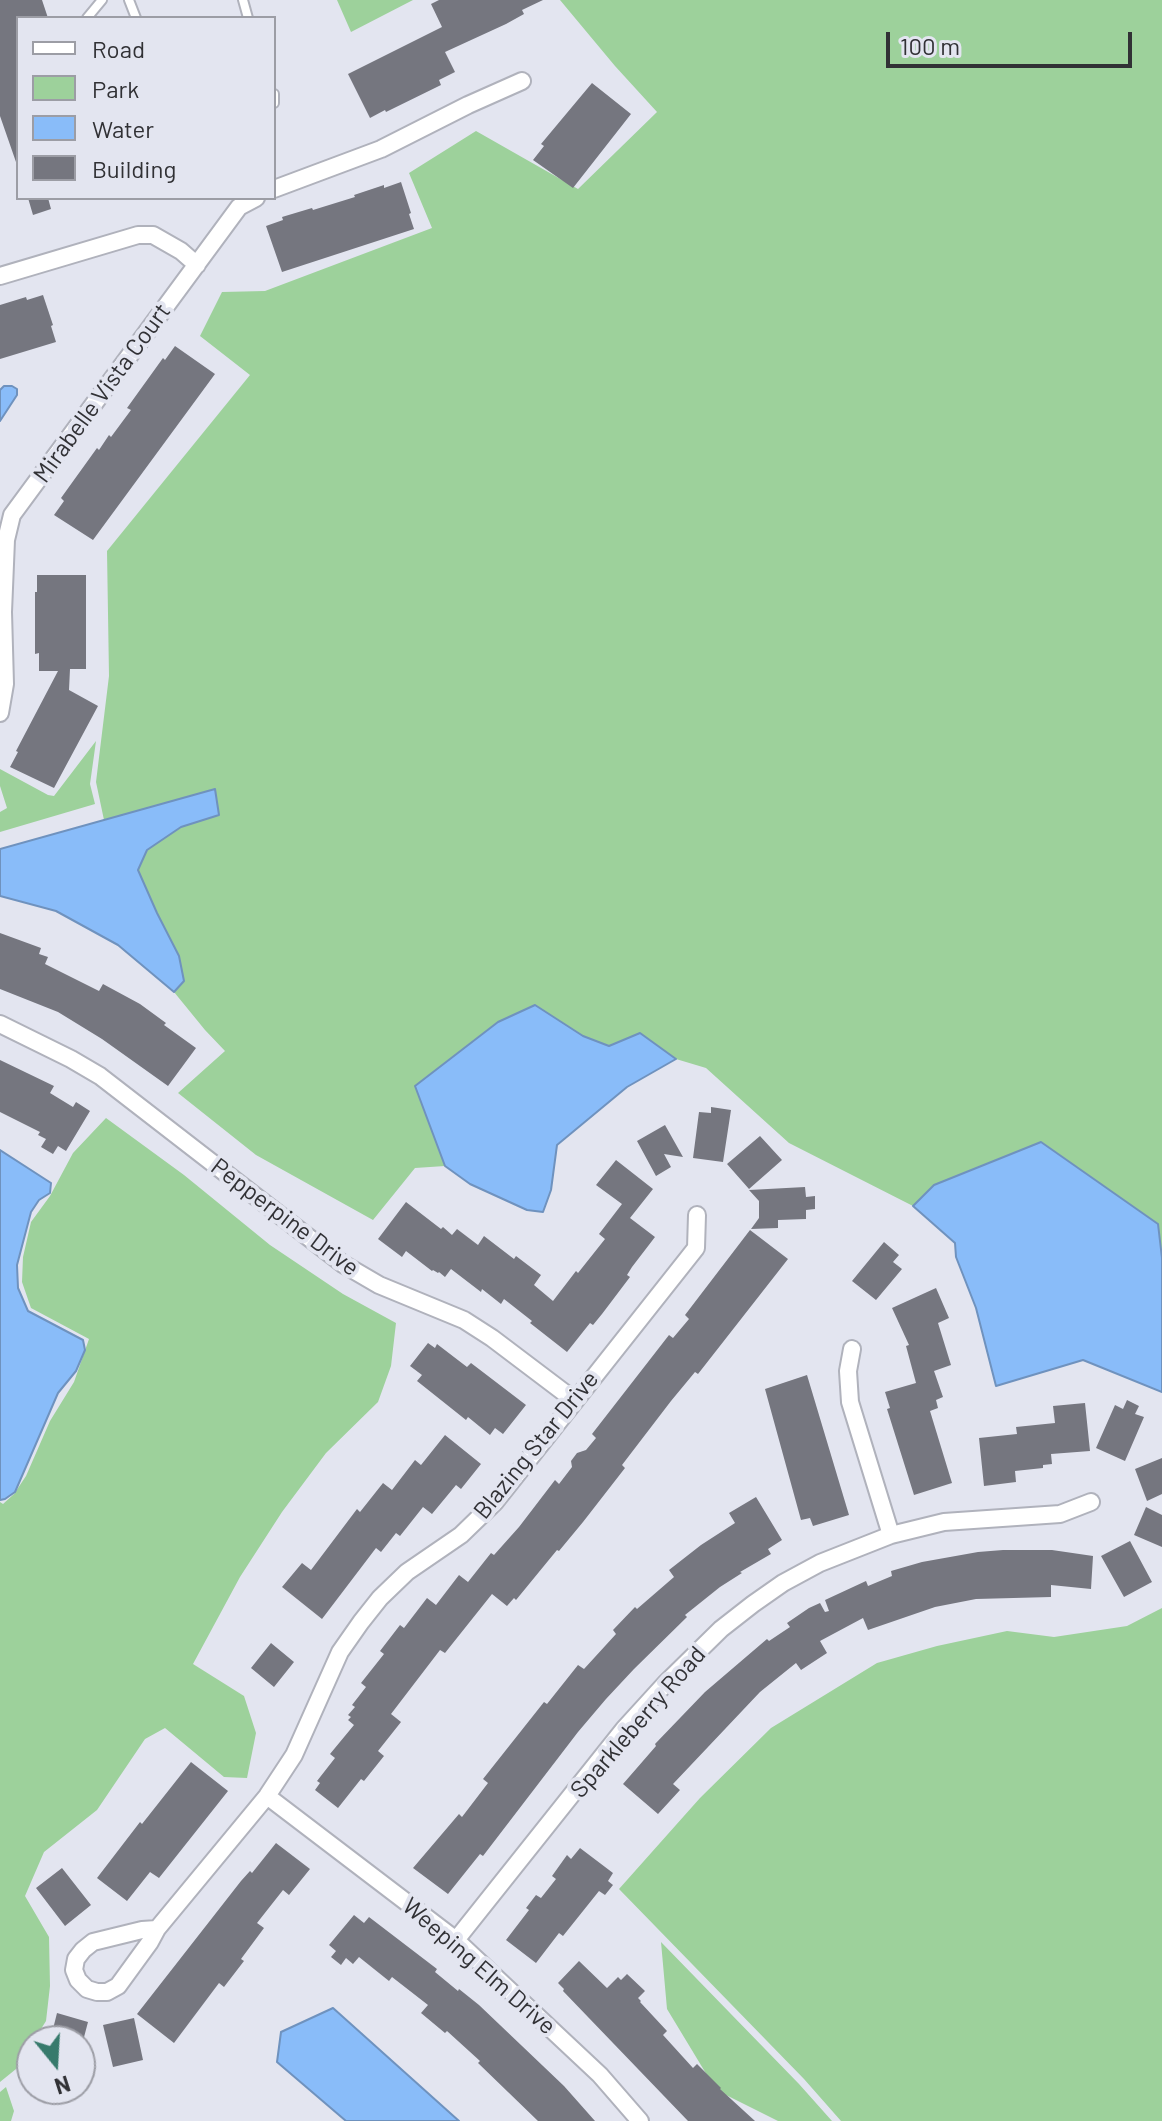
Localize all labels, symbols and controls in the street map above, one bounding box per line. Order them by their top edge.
legend [16,16,276,200]
scale bar [890,16,1136,66]
text: 100 m [900,31,960,60]
text: Road [92,34,145,63]
text: Park [92,74,139,103]
text: Water [92,114,154,143]
text: Building [92,154,176,183]
street label: Mirabelle Vista Court [27,298,177,488]
street label: Pepperpine Drive [205,1152,365,1282]
street label: Blazing Star Drive [467,1365,605,1525]
street label: Sparkleberry Road [564,1640,712,1804]
street label: Weeping Elm Drive [397,1892,561,2040]
north arrow [16,2025,96,2105]
text: N [52,2071,74,2101]

